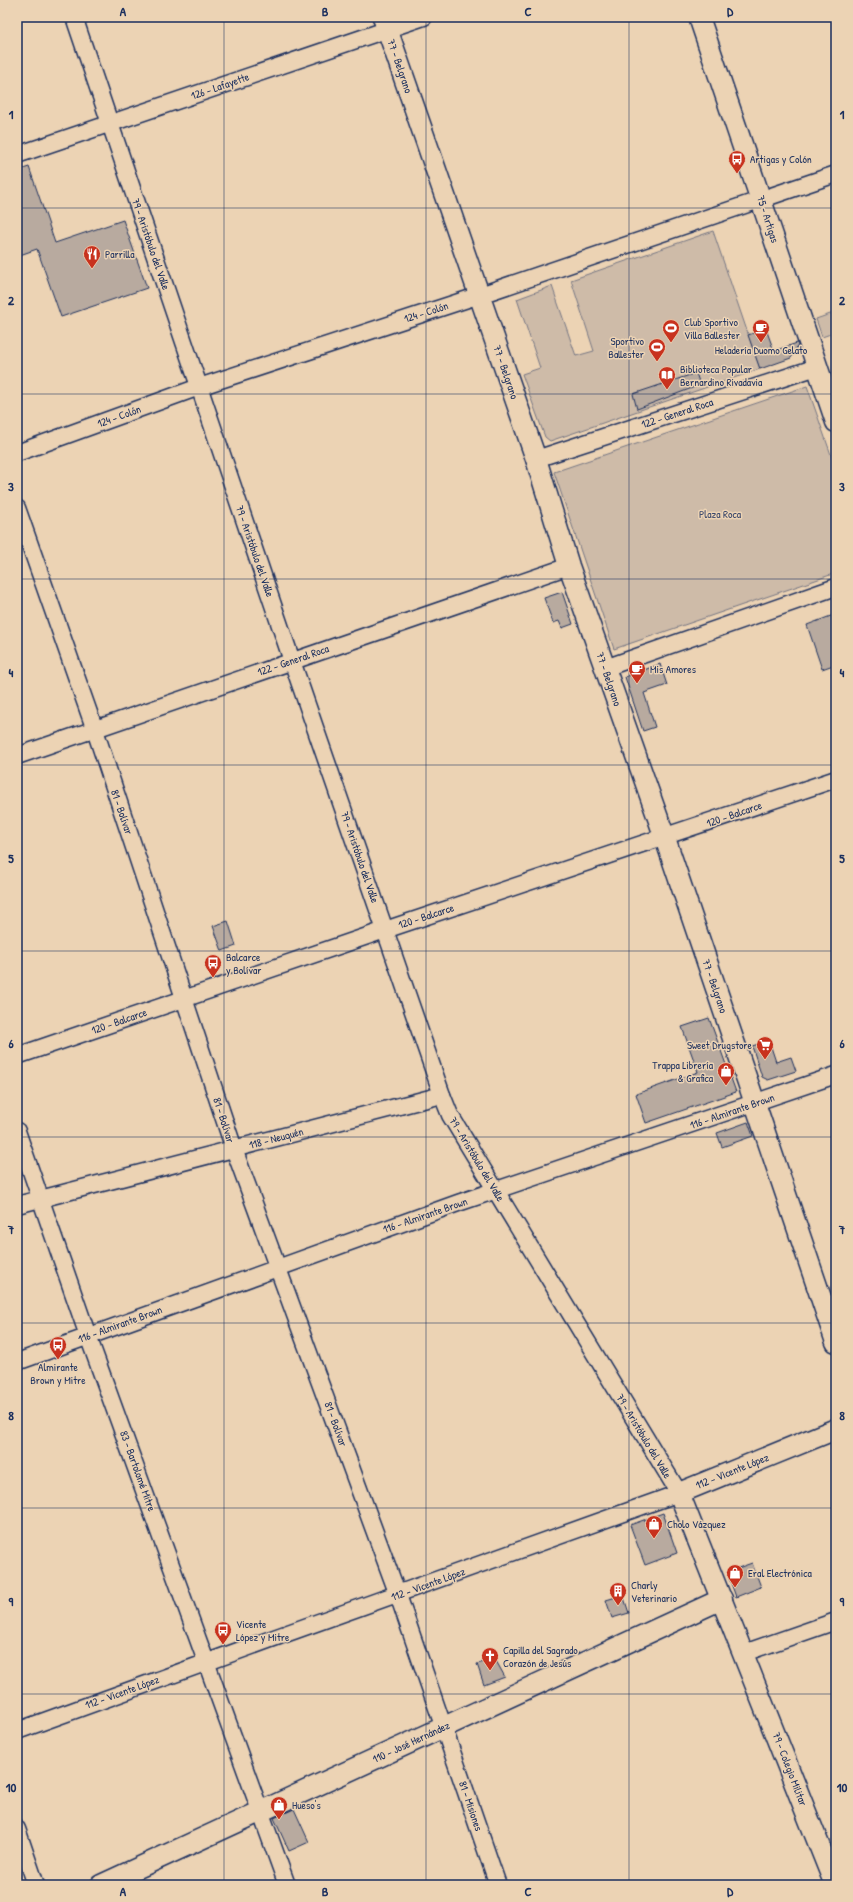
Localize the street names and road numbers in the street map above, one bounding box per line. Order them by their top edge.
street label: 77 - Belgrano [384,37,416,95]
street label: 126 - Lafayette [189,69,252,102]
street label: 75 - Artigas [754,194,782,244]
street label: 79 - Aristóbulo del Valle [129,196,173,292]
street label: 124 - Colón [402,298,450,326]
street label: 77 - Belgrano [490,343,522,401]
street label: 122 - General Roca [639,395,715,431]
street label: 124 - Colón [95,402,143,430]
street label: 79 - Aristóbulo del Valle [233,503,277,599]
street label: 122 - General Roca [255,641,331,679]
street label: 77 - Belgrano [593,650,625,708]
street label: 81 - Bolívar [108,788,136,837]
street label: 120 - Balcarce [704,798,764,830]
street label: 79 - Aristóbulo del Valle [338,809,382,905]
street label: 120 - Balcarce [396,900,456,932]
street label: 77 - Belgrano [699,957,731,1015]
street label: 120 - Balcarce [89,1005,149,1037]
street label: 116 - Almirante Brown [688,1090,776,1132]
street label: 81 - Bolívar [210,1096,238,1145]
street label: 79 - Aristóbulo del Valle [446,1114,508,1204]
street label: 118 - Neuquén [247,1124,305,1152]
street label: 116 - Almirante Brown [381,1194,469,1236]
street label: 116 - Almirante Brown [76,1302,164,1346]
street label: 79 - Aristóbulo del Valle [613,1391,675,1481]
street label: 81 - Bolívar [321,1400,351,1449]
street label: 83 - Bartolomé Mitre [117,1429,159,1514]
street label: 112 - Vicente López [693,1450,771,1492]
street label: 112 - Vicente López [389,1564,467,1604]
street label: 112 - Vicente López [83,1672,161,1712]
street label: 110 - José Hernández [370,1718,452,1766]
street label: 79 - Colegio Militar [770,1730,811,1809]
street label: 81 - Misiones [456,1779,486,1833]

